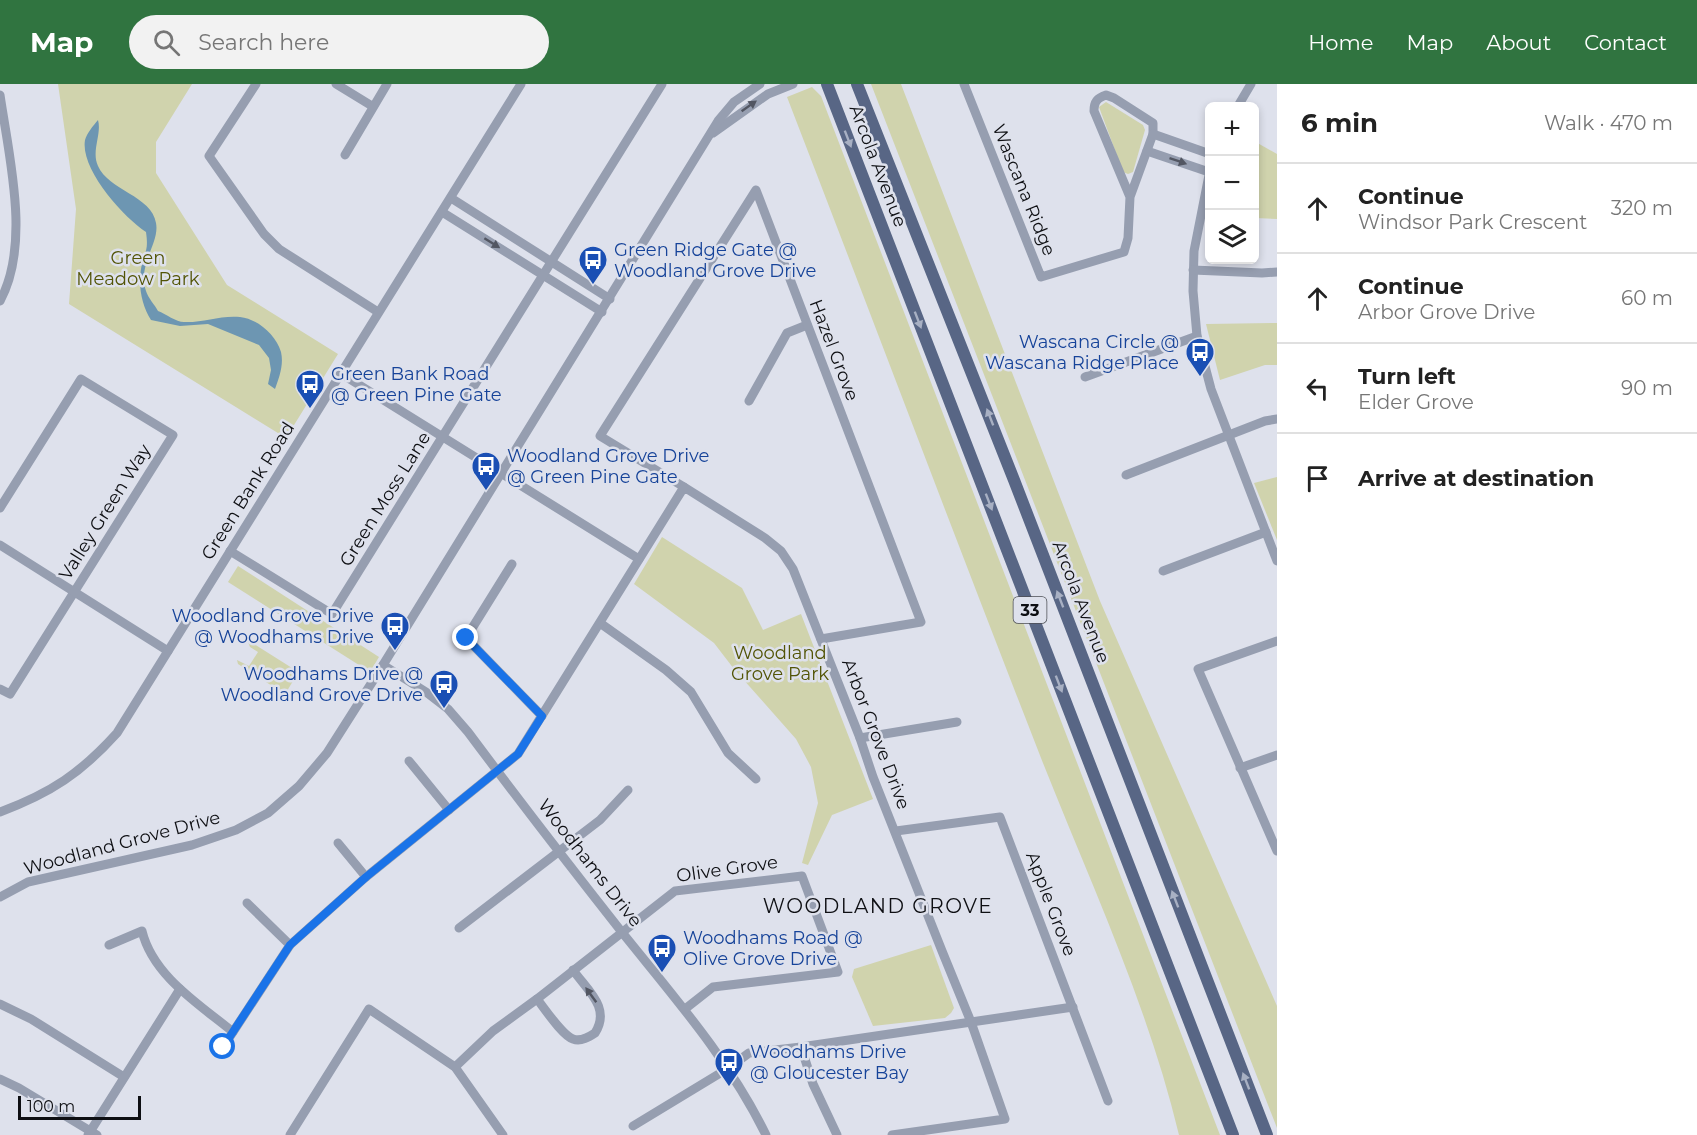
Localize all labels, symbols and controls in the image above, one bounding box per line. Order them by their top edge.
search box [129,15,549,69]
text: Map [30,25,93,59]
icon: search [150,26,183,59]
text: Search here [198,29,329,56]
text: Home [1308,30,1373,55]
text: Map [1406,30,1453,55]
text: About [1486,30,1551,55]
text: Contact [1584,30,1667,55]
one-way arrow [741,100,757,112]
street label: Arcola Avenue [845,102,911,230]
map controls [1205,102,1259,264]
button: + [1205,102,1259,156]
text: 6 min [1301,107,1378,139]
text: Walk · 470 m [1544,111,1673,135]
street label: Wascana Ridge [988,121,1060,259]
one-way arrow [843,130,853,148]
button: − [1205,156,1259,210]
one-way arrow [1169,157,1187,166]
text: Continue [1358,183,1464,210]
icon: ahead [1301,192,1334,225]
text: 320 m [1611,196,1673,220]
button: layers [1205,210,1259,264]
text: Windsor Park Crescent [1358,210,1587,234]
one-way arrow [484,238,500,249]
place label: Green Ridge Gate @ Woodland Grove Drive [614,239,817,282]
bus stop icon: Green Ridge Gate @ Woodland Grove Drive [577,244,609,286]
park label: Green Meadow Park [76,247,200,290]
text: Continue [1358,273,1464,300]
icon: ahead [1301,282,1334,315]
text: 60 m [1621,286,1673,310]
street label: Hazel Grove [805,296,863,404]
text: Arbor Grove Drive [1358,300,1535,324]
one-way arrow [913,312,923,330]
place label: Wascana Circle @ Wascana Ridge Place [985,331,1179,374]
bus stop icon: Wascana Circle @ Wascana Ridge Place [1184,336,1216,378]
place label: Green Bank Road @ Green Pine Gate [331,363,502,406]
text: Turn left [1358,363,1456,390]
bus stop icon: Green Bank Road @ Green Pine Gate [294,368,326,410]
icon: left [1301,372,1334,405]
text: 90 m [1621,376,1673,400]
text: Elder Grove [1358,390,1474,414]
one-way arrow [985,408,994,426]
street label: Green Bank Road [197,418,299,564]
street label: Green Moss Lane [335,428,435,570]
street label: Valley Green Way [54,440,156,584]
place label: Woodland Grove Drive @ Green Pine Gate [507,445,710,488]
bus stop icon: Woodland Grove Drive @ Green Pine Gate [470,450,502,492]
icon: arrive [1301,462,1334,495]
text: Arrive at destination [1358,465,1594,492]
one-way arrow [984,494,994,512]
street label: Arcola Avenue [1048,538,1114,666]
one-way arrow [1055,590,1064,608]
road number: 33 [1014,597,1046,623]
place label: Woodland Grove Drive @ Woodhams Drive [172,605,374,648]
bus stop icon: Woodland Grove Drive @ Woodhams Drive [379,610,411,652]
route end [452,624,478,650]
park label: Woodland Grove Park [731,642,829,685]
street label: Arbor Grove Drive [837,656,915,813]
place label: Woodhams Drive @ Woodland Grove Drive [221,663,423,706]
bus stop icon: Woodhams Drive @ Woodland Grove Drive [428,668,460,710]
one-way arrow [1055,675,1064,693]
street label: Woodhams Drive [533,795,647,931]
street label: Woodland Grove Drive [21,806,223,880]
street label: Apple Grove [1021,849,1081,959]
street label: Olive Grove [675,851,779,887]
one-way arrow [1170,889,1180,907]
district label: WOODLAND GROVE [763,894,993,918]
place label: Woodhams Road @ Olive Grove Drive [683,927,863,970]
bus stop icon: Woodhams Road @ Olive Grove Drive [646,932,678,974]
one-way arrow [585,987,597,1003]
route start [209,1033,235,1059]
place label: Woodhams Drive @ Gloucester Bay [750,1041,909,1084]
bus stop icon: Woodhams Drive @ Gloucester Bay [713,1046,745,1088]
one-way arrow [1240,1071,1250,1089]
scale bar [18,1093,141,1120]
text: 100 m [27,1097,75,1116]

